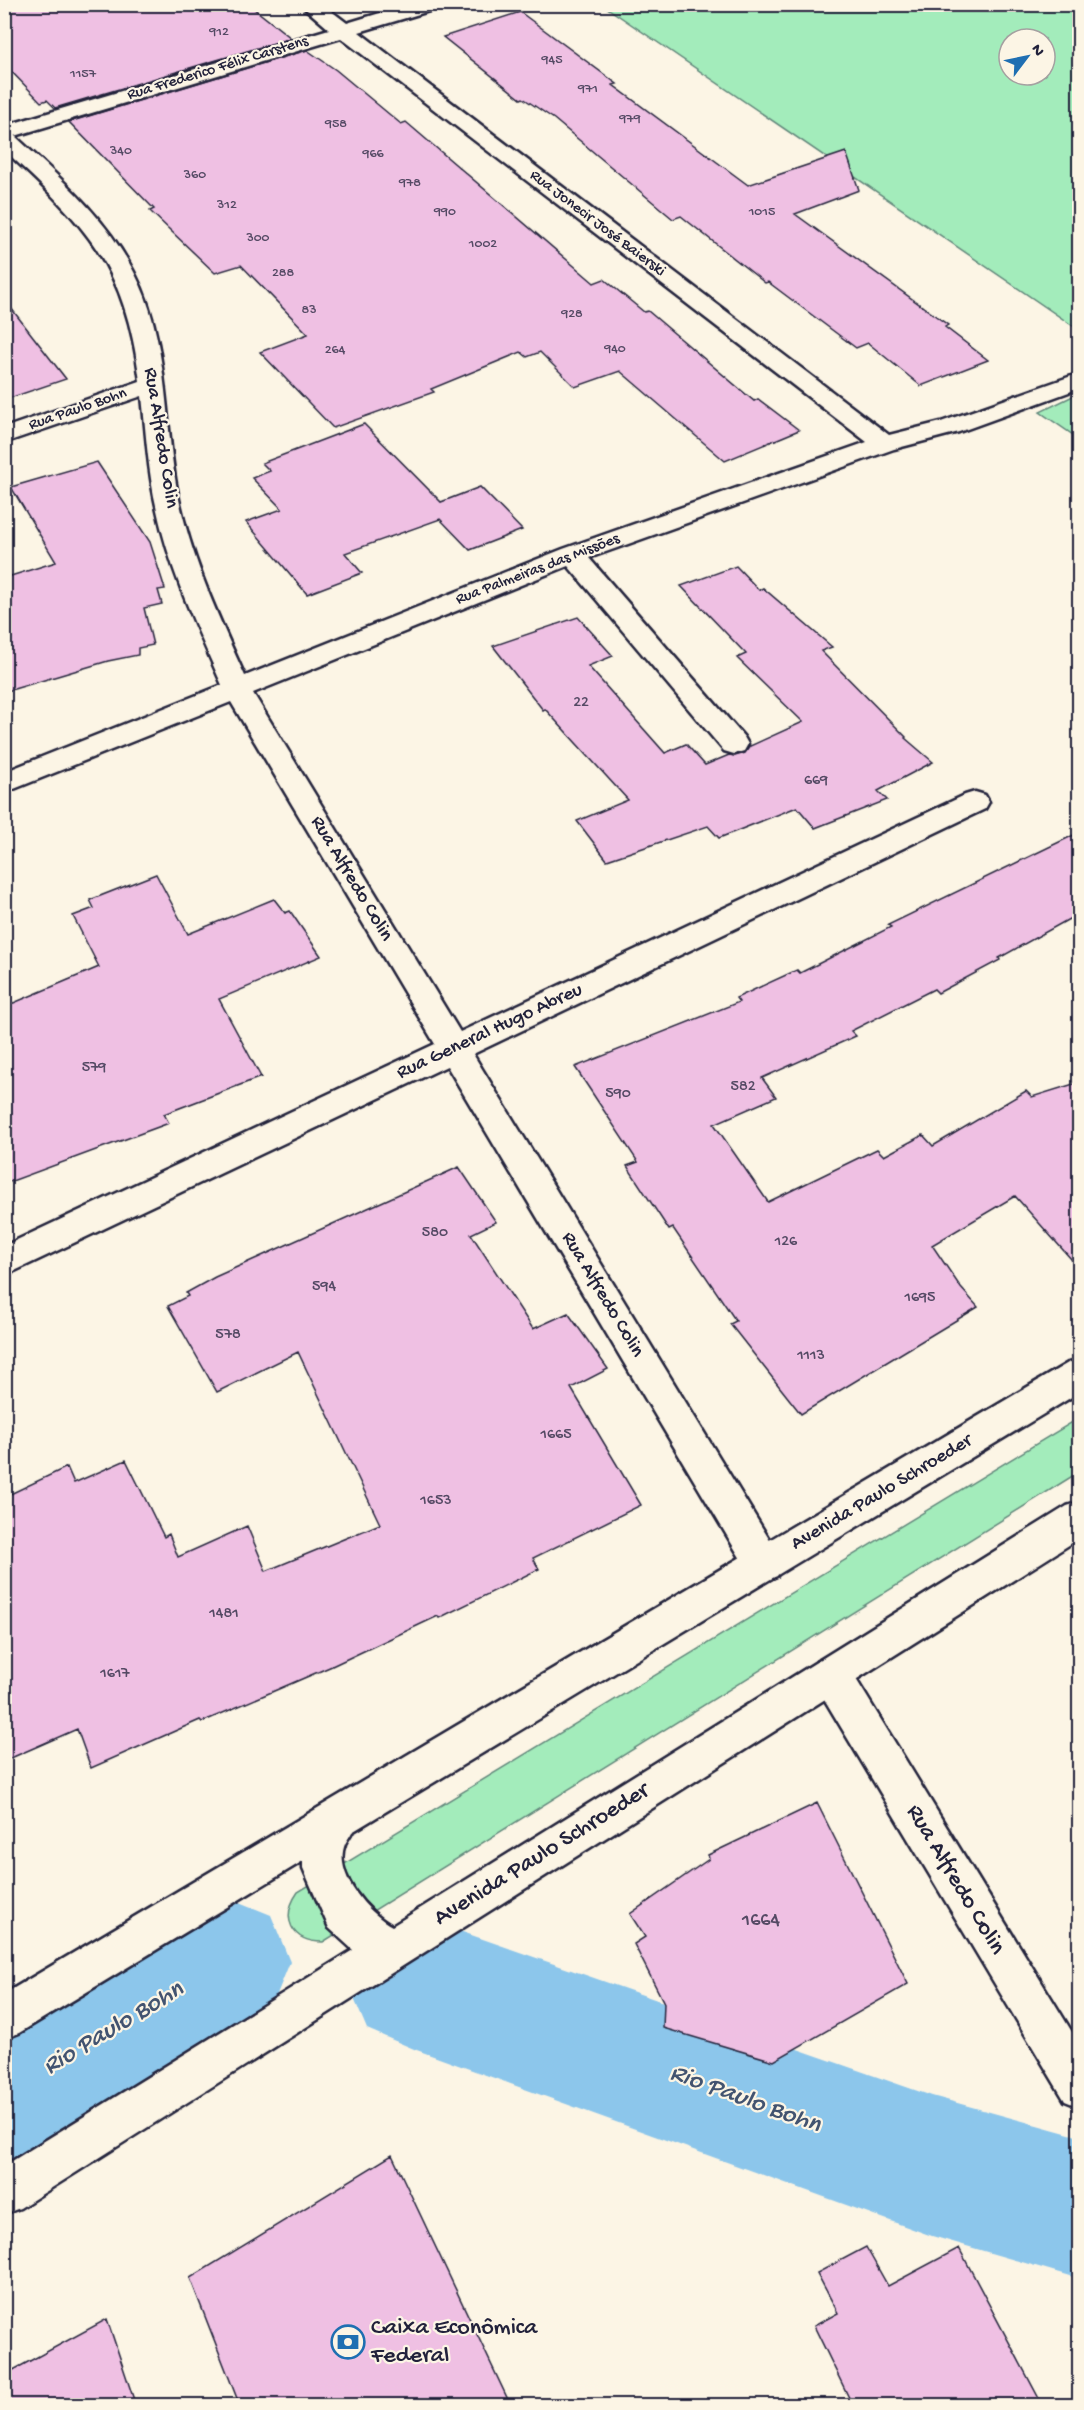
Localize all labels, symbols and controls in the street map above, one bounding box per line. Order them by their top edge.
house number: 912 [208,24,229,41]
north arrow [997,27,1057,87]
street label: Rua Frederico Félix Carstens [125,32,312,106]
text: N [1026,41,1048,61]
house number: 945 [541,52,563,69]
house number: 1157 [69,66,97,83]
house number: 971 [577,81,598,98]
house number: 979 [618,111,641,128]
house number: 958 [324,116,347,133]
house number: 340 [109,143,132,160]
house number: 966 [361,146,385,163]
house number: 360 [183,167,206,184]
street label: Rua Jonecir José Baierski [525,167,669,281]
house number: 978 [398,175,421,192]
house number: 312 [216,197,237,214]
house number: 990 [433,204,456,221]
house number: 1015 [748,204,775,221]
house number: 300 [245,230,270,247]
house number: 1002 [468,236,497,253]
house number: 288 [272,265,294,282]
house number: 83 [302,302,316,319]
house number: 928 [560,306,583,323]
house number: 940 [603,341,626,358]
house number: 264 [325,342,346,359]
street label: Rua Alfredo Colin [138,366,183,510]
street label: Rua Paulo Bohn [27,384,130,436]
street label: Rua Palmeiras das Missões [453,530,624,610]
house number: 22 [573,694,589,713]
house number: 669 [804,772,828,791]
street label: Rua Alfredo Colin [305,812,398,946]
street label: Rua General Hugo Abreu [393,979,587,1085]
house number: 579 [82,1059,106,1078]
house number: 582 [730,1078,756,1097]
house number: 590 [605,1085,631,1104]
house number: 580 [422,1224,448,1243]
street label: Rua Alfredo Colin [556,1228,649,1362]
house number: 126 [774,1233,798,1252]
house number: 594 [312,1278,336,1297]
house number: 1695 [904,1289,936,1308]
house number: 578 [215,1326,241,1345]
house number: 1113 [796,1347,825,1366]
house number: 1665 [539,1426,572,1445]
street label: Avenida Paulo Schroeder [787,1429,978,1556]
house number: 1653 [419,1492,452,1511]
house number: 1481 [208,1605,239,1624]
house number: 1617 [99,1665,130,1684]
street label: Avenida Paulo Schroeder [429,1776,657,1933]
street label: Rua Alfredo Colin [899,1800,1012,1961]
house number: 1664 [741,1910,780,1933]
water label: Rio Paulo Bohn [38,1975,190,2083]
water label: Rio Paulo Bohn [665,2058,825,2142]
place label: Caixa Econômica Federal [370,2314,538,2371]
bank icon: Caixa Econômica Federal [330,2324,366,2360]

